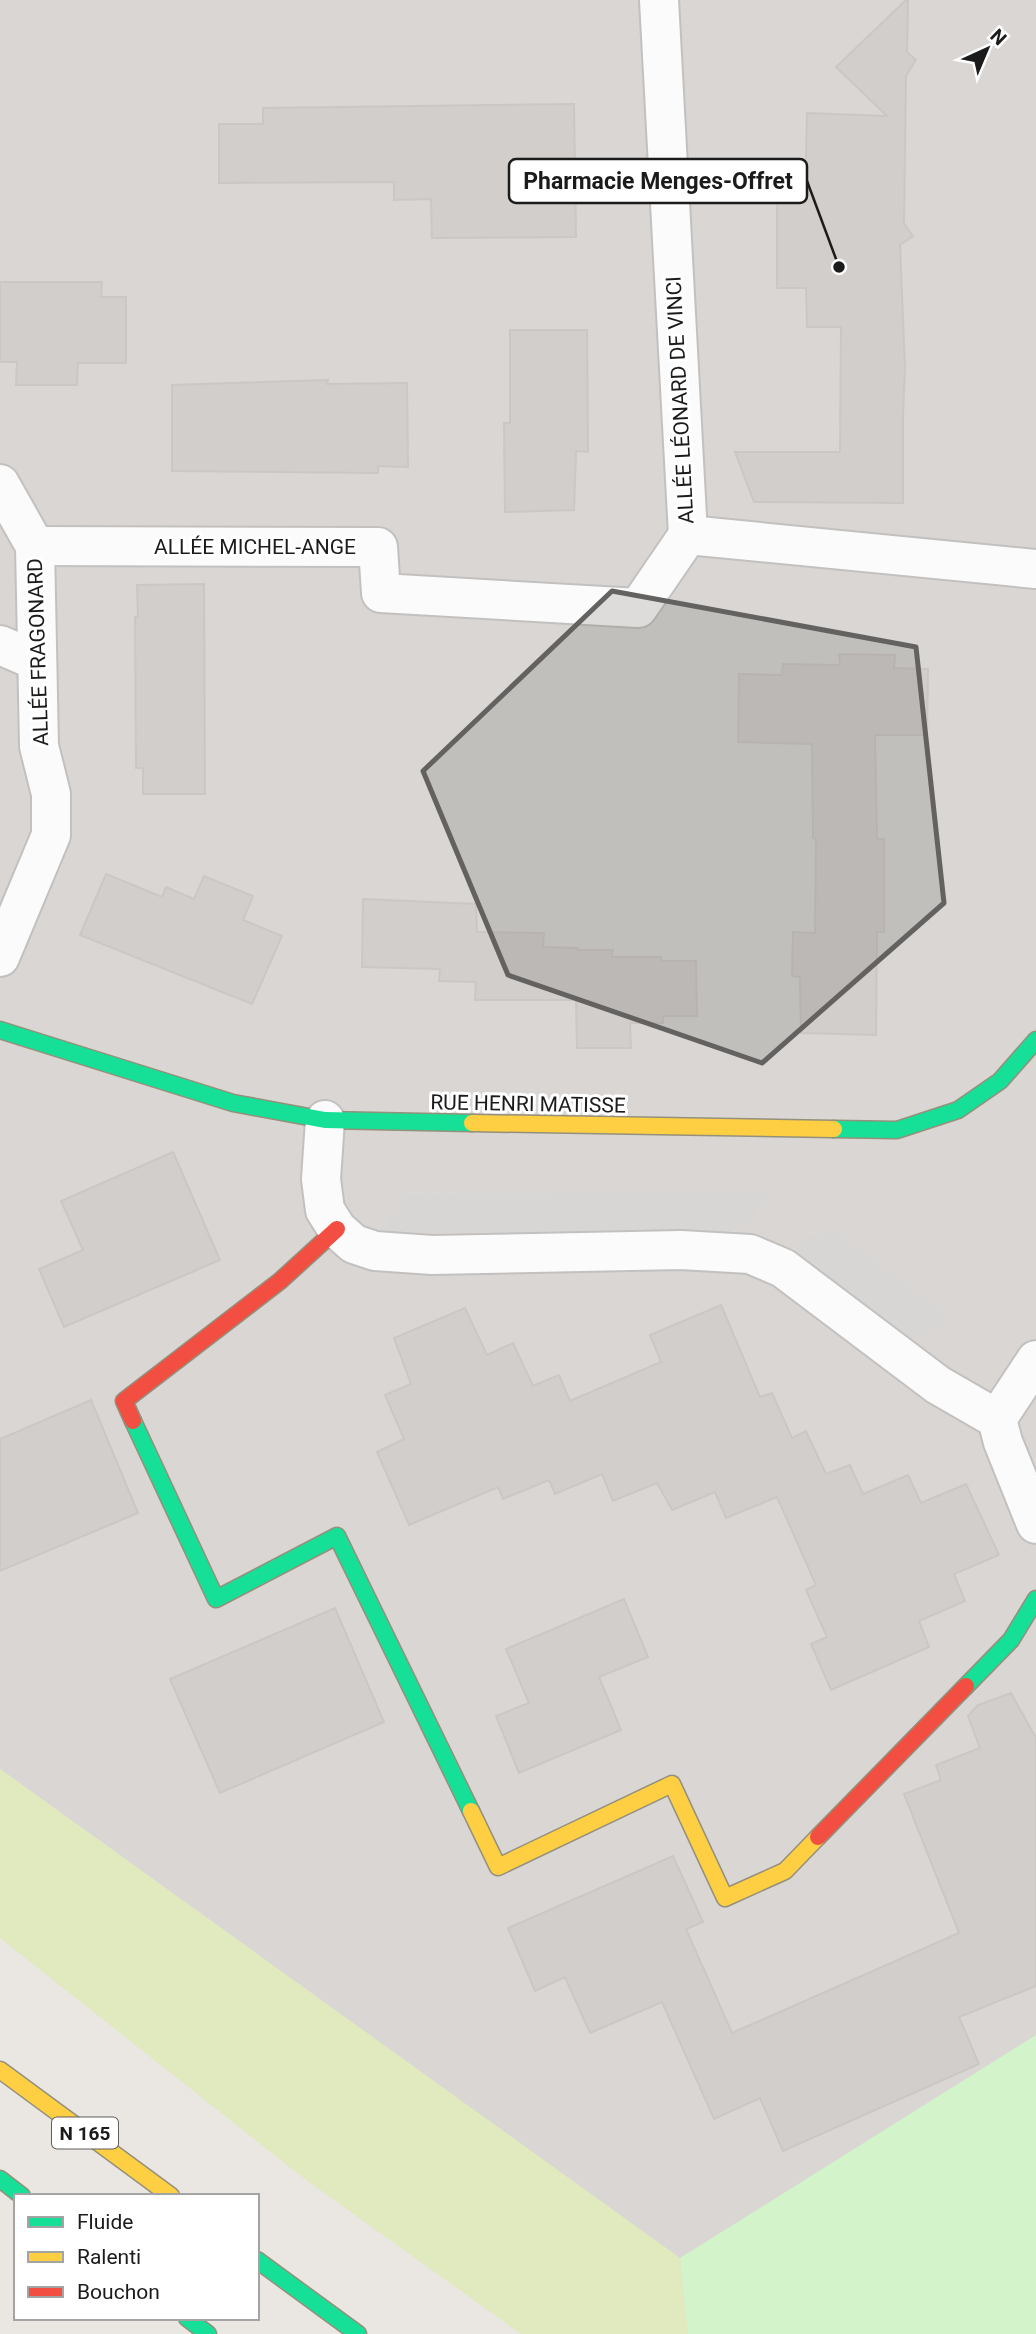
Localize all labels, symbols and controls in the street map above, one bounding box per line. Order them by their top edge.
north arrow [952,14,1022,84]
text: N [986,24,1011,50]
callout: Pharmacie Menges-Offret [509,159,807,203]
text: Pharmacie Menges-Offret [523,168,793,195]
street label: ALLÉE LÉONARD DE VINCI [662,275,698,525]
street label: ALLÉE MICHEL-ANGE [154,535,356,559]
street label: ALLÉE FRAGONARD [23,558,53,746]
street label: RUE HENRI MATISSE [430,1090,626,1118]
road number: N 165 [52,2118,118,2148]
legend [14,2194,259,2320]
text: Fluide [77,2210,133,2234]
text: Ralenti [77,2245,141,2269]
text: Bouchon [77,2280,160,2304]

